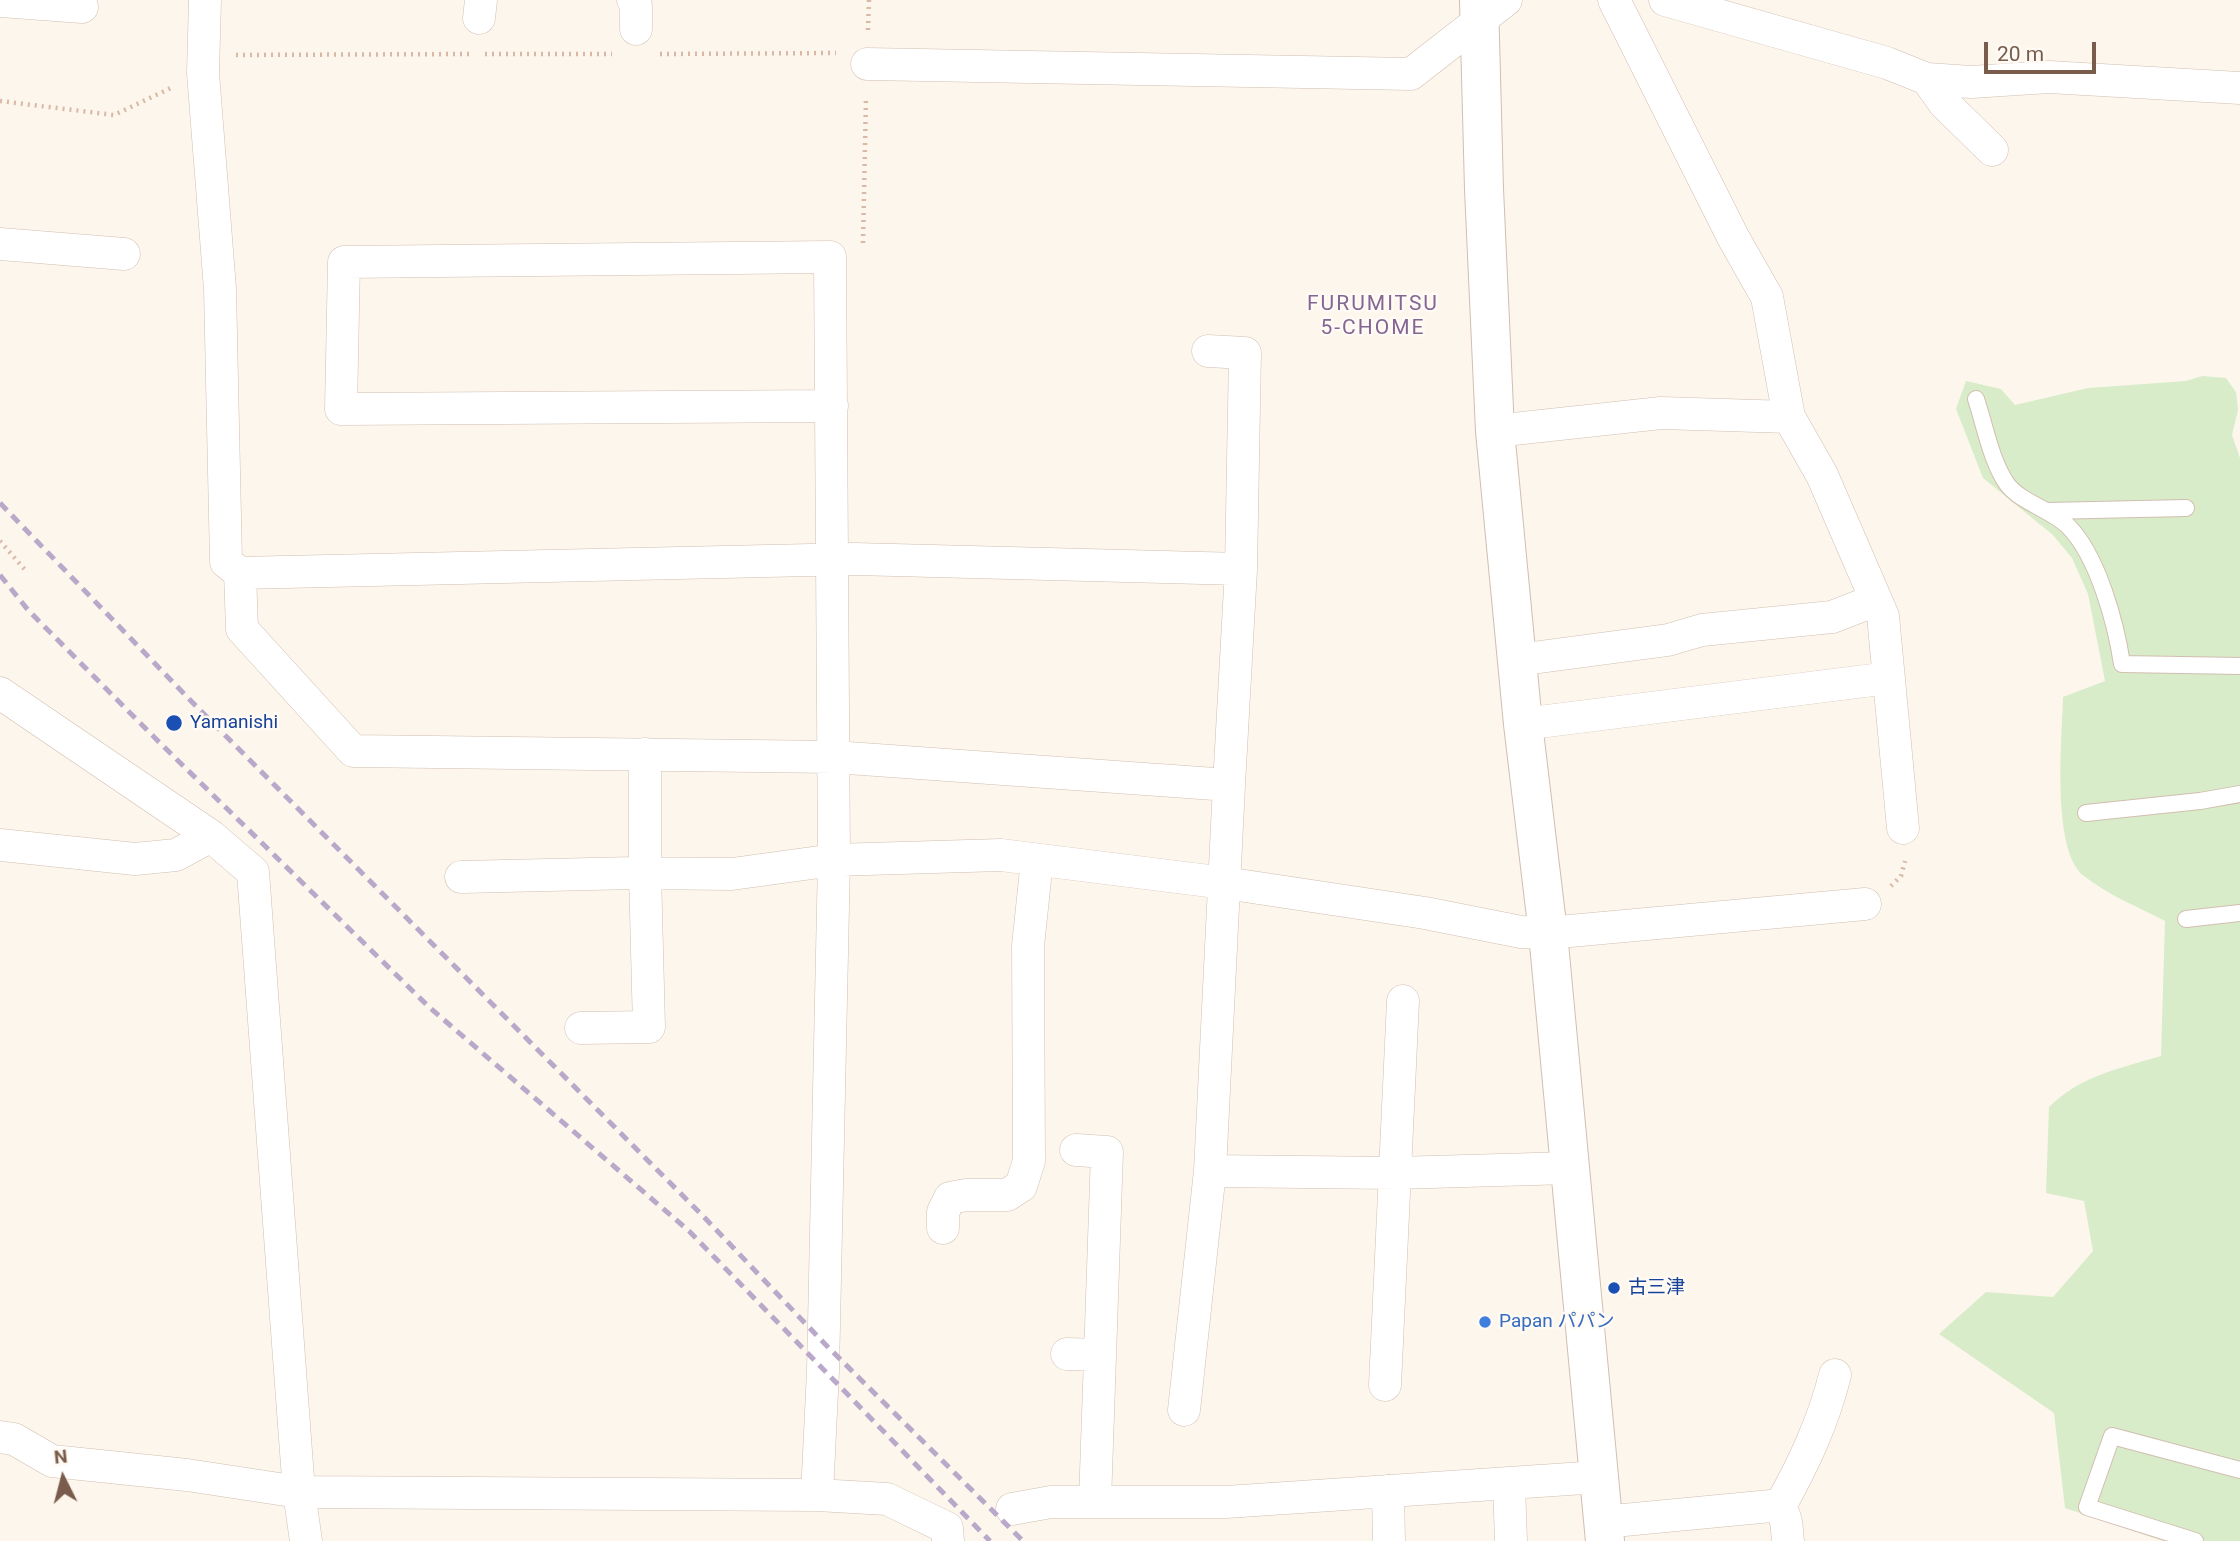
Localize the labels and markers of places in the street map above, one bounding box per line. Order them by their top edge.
place label: Yamanishi [190,712,278,734]
marker: Yamanishi [164,713,184,733]
place label: 古三津 [1628,1277,1685,1299]
marker: 古三津 [1606,1280,1622,1296]
place label: Papan パパン [1499,1311,1614,1333]
marker: Papan パパン [1477,1314,1493,1330]

